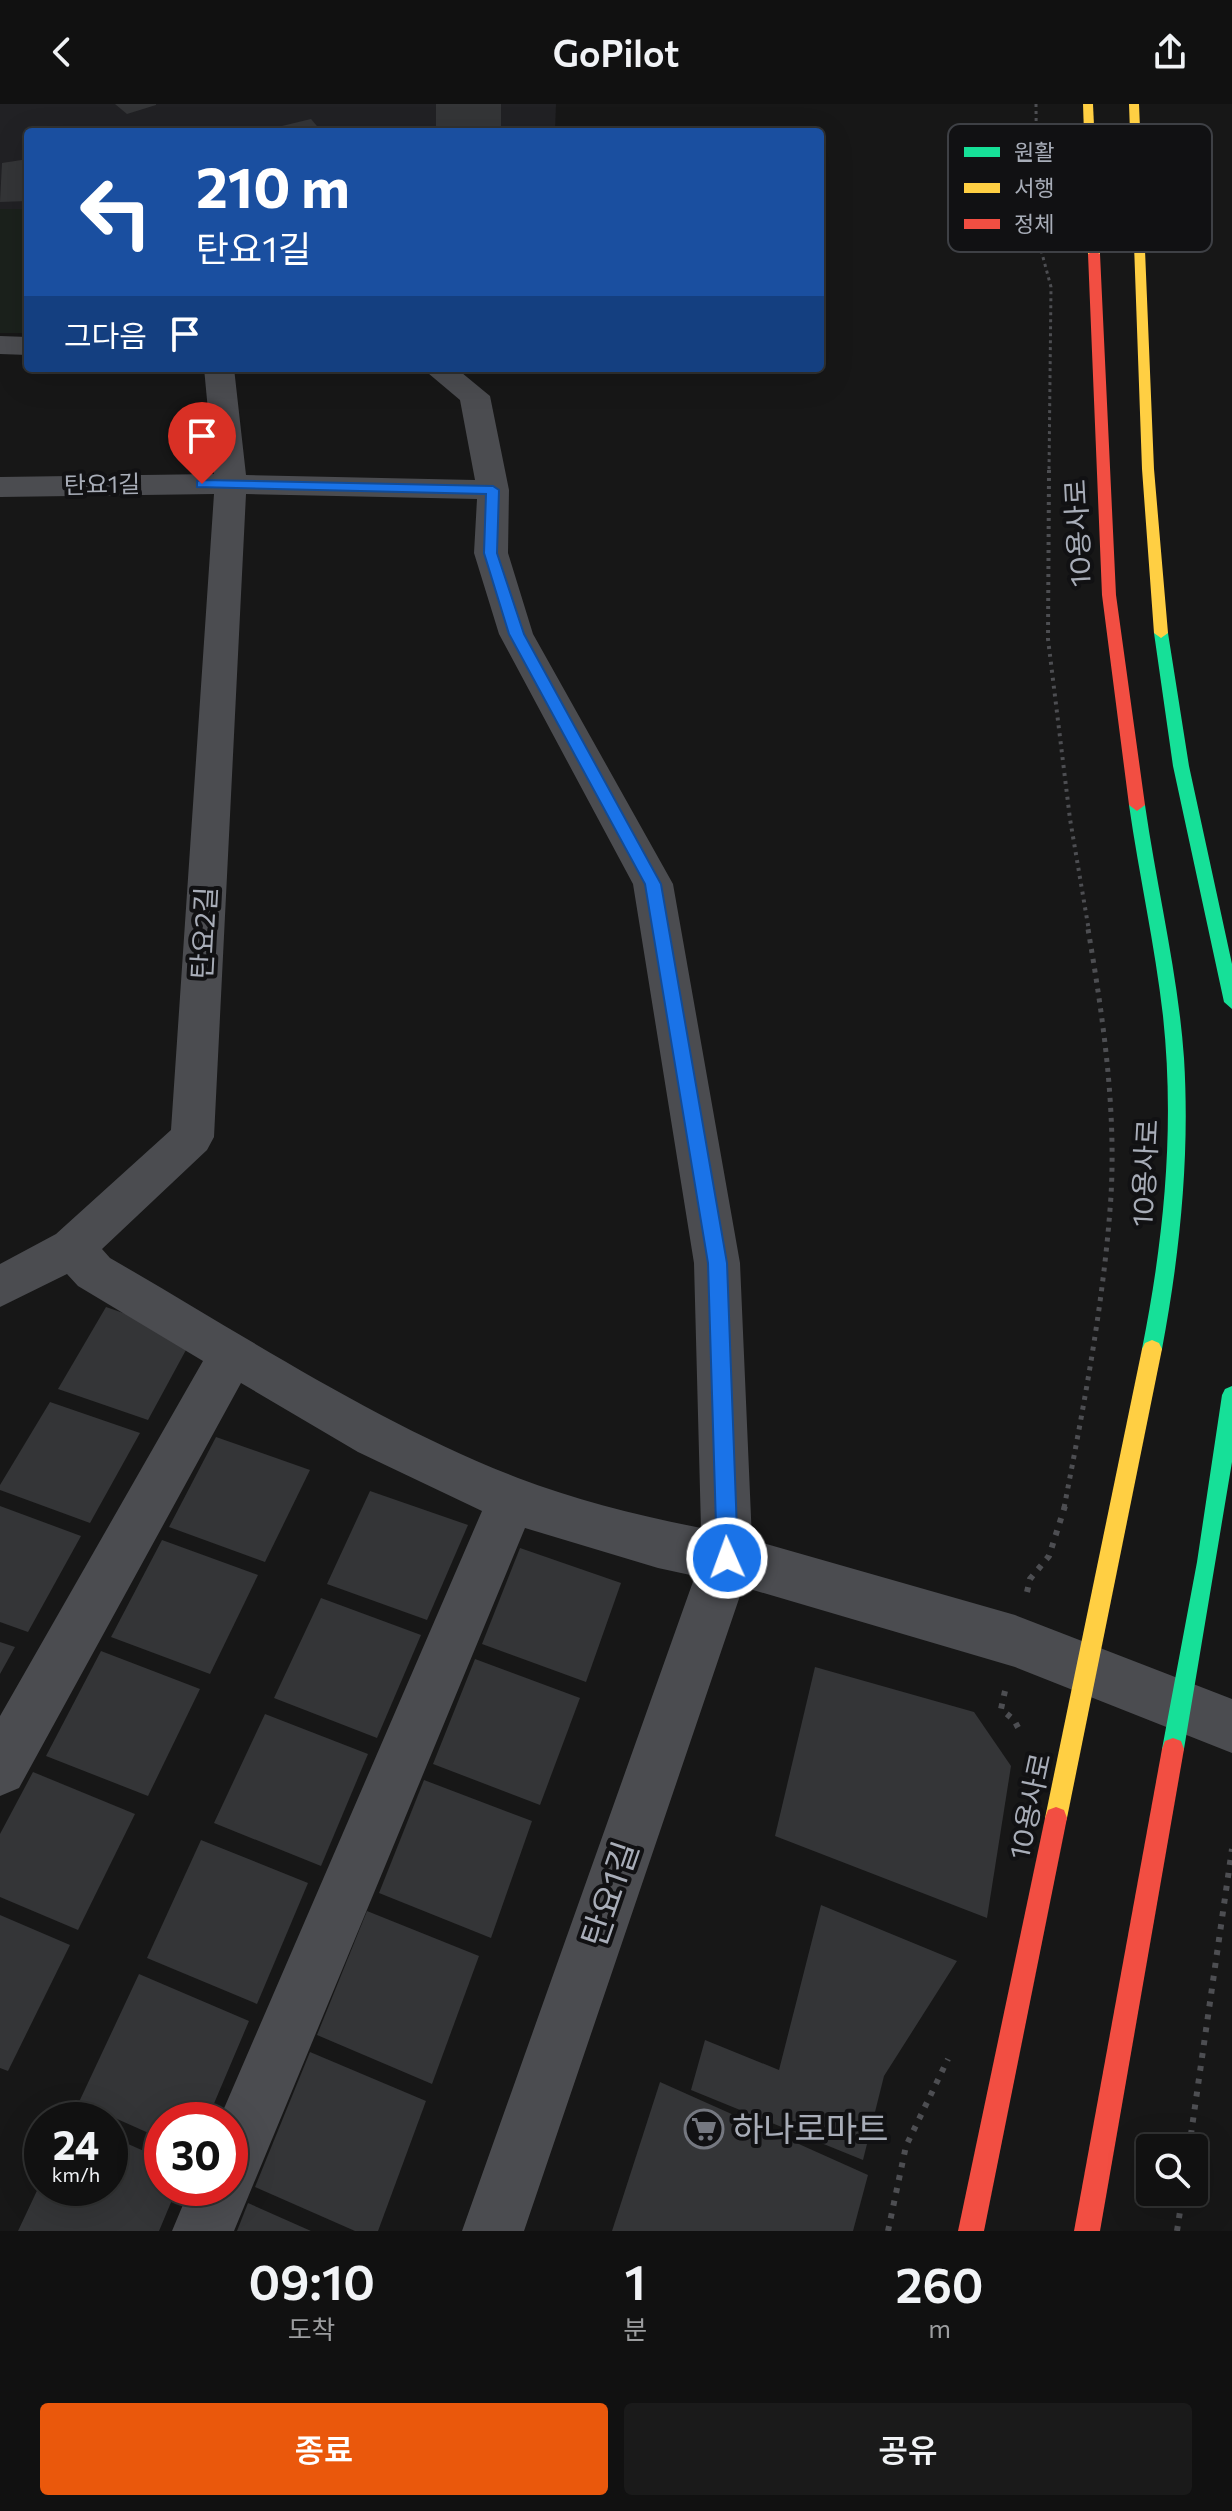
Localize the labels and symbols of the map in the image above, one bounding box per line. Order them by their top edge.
legend [948,124,1212,252]
text: 원활 [1014,138,1054,165]
text: 서행 [1014,174,1054,201]
text: 정체 [1014,210,1054,237]
pin [168,402,236,484]
street label: 탄요1길 [63,468,140,499]
street label: 10용사로 [1057,478,1097,588]
street label: 탄요2길 [184,886,222,980]
street label: 10용사로 [1124,1118,1164,1228]
position arrow [685,1516,769,1600]
street label: 10용사로 [1001,1750,1057,1862]
street label: 탄요1길 [571,1835,646,1951]
speed limit sign: 30 [144,2102,248,2206]
place label: 하나로마트 [732,2106,888,2148]
supermarket icon: 하나로마트 [683,2108,725,2150]

